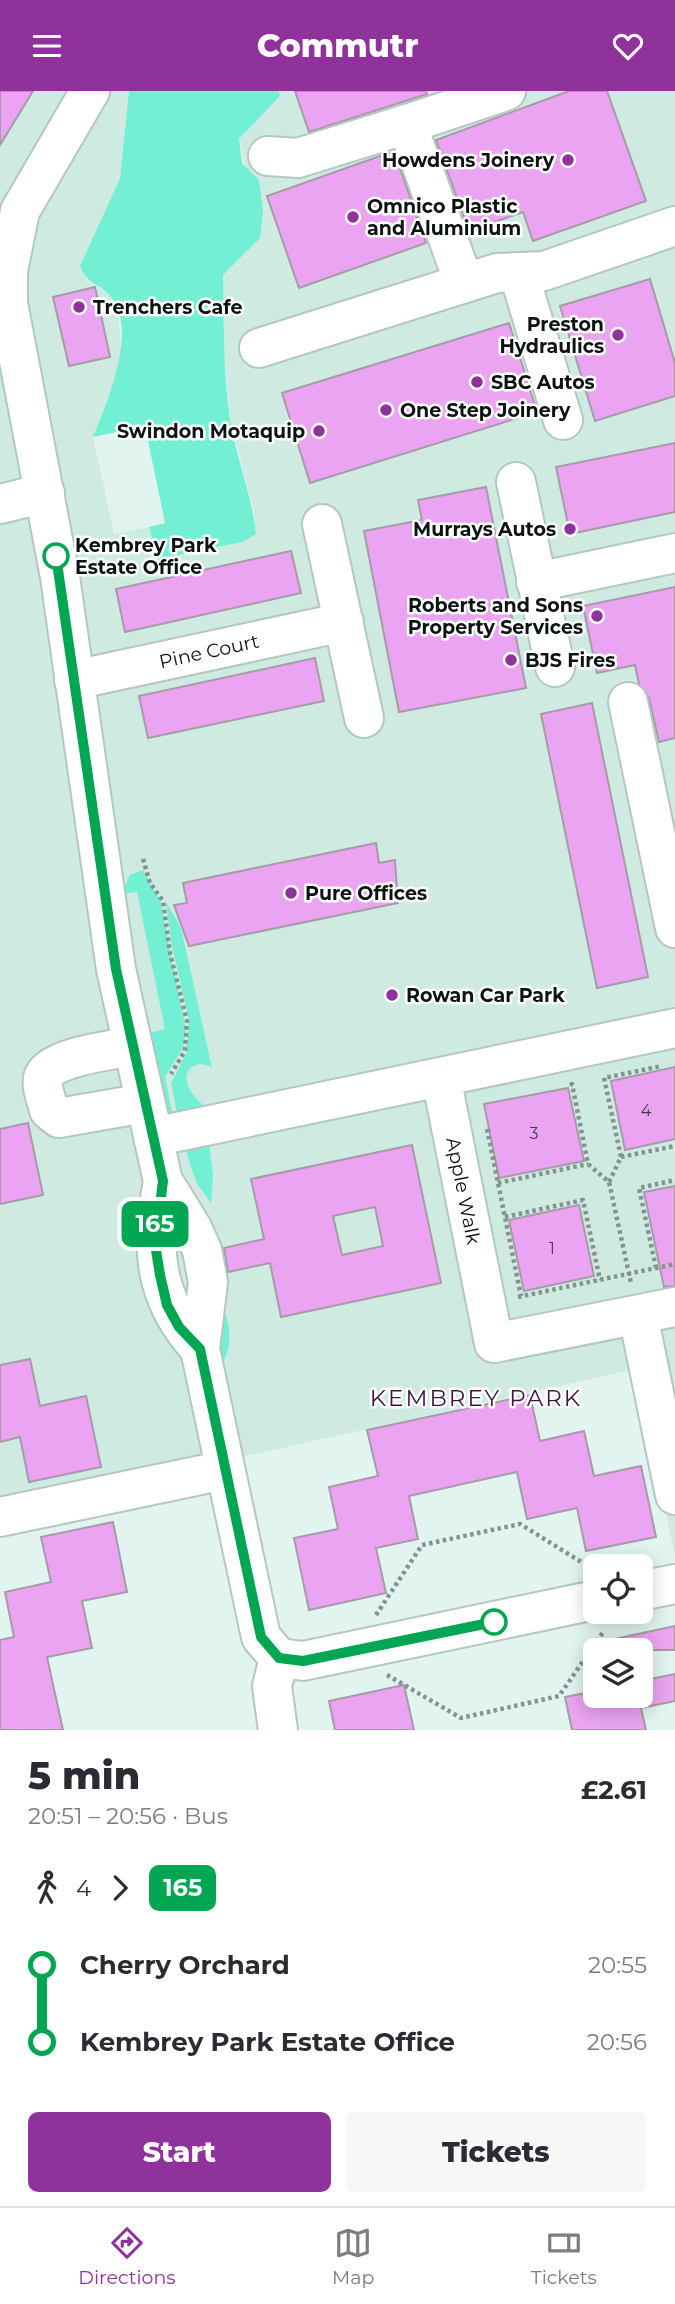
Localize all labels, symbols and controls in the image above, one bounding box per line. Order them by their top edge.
text: Commutr [257,26,418,65]
icon: menu [28,27,66,65]
icon: heart [609,27,647,65]
place label: Howdens Joinery [382,149,555,172]
marker: Howdens Joinery [560,152,576,168]
place label: Omnico Plastic and Aluminium [367,195,521,240]
marker: Omnico Plastic and Aluminium [345,209,361,225]
place label: Trenchers Cafe [93,296,242,319]
marker: Trenchers Cafe [71,299,87,315]
place label: Preston Hydraulics [499,313,604,358]
marker: Preston Hydraulics [610,327,626,343]
place label: SBC Autos [491,371,595,394]
marker: SBC Autos [469,374,485,390]
place label: One Step Joinery [400,399,571,422]
marker: One Step Joinery [378,402,394,418]
place label: Swindon Motaquip [117,420,305,443]
marker: Swindon Motaquip [311,423,327,439]
place label: Murrays Autos [413,518,556,541]
marker: Murrays Autos [562,521,578,537]
place label: Kembrey Park Estate Office [75,534,217,579]
marker: Kembrey Park Estate Office [43,543,69,569]
place label: Roberts and Sons Property Services [408,594,583,639]
marker: Roberts and Sons Property Services [589,608,605,624]
street label: Pine Court [157,629,261,673]
place label: BJS Fires [525,649,615,672]
marker: BJS Fires [503,652,519,668]
place label: Pure Offices [305,882,427,905]
marker: Pure Offices [283,885,299,901]
place label: Rowan Car Park [406,984,565,1007]
marker: Rowan Car Park [384,987,400,1003]
house number: 4 [641,1101,652,1120]
house number: 3 [529,1124,539,1143]
street label: Apple Walk [442,1135,486,1247]
line badge: 165 [115,1201,195,1247]
text: 165 [136,1209,174,1238]
house number: 1 [549,1239,555,1258]
district label: KEMBREY PARK [370,1384,582,1412]
map controls [583,1554,653,1708]
button: locate [583,1554,653,1624]
unlabelled marker [481,1609,507,1635]
button: layers [583,1638,653,1708]
text: 5 min [28,1752,140,1799]
text: £2.61 [581,1774,647,1806]
text: 20:51 – 20:56 · Bus [28,1802,228,1830]
icon: walk [28,1869,66,1907]
icon: forward [101,1869,139,1907]
text: 165 [163,1873,202,1902]
text: 4 [76,1874,91,1902]
text: Cherry Orchard [80,1949,290,1981]
text: 20:55 [588,1951,647,1979]
text: Kembrey Park Estate Office [80,2026,455,2058]
text: 20:56 [587,2028,647,2056]
button: Start [28,2112,331,2192]
button: Tickets [345,2112,647,2192]
tab: Directions [78,2224,176,2289]
tab: Map [332,2224,374,2289]
tab: Tickets [531,2224,597,2289]

